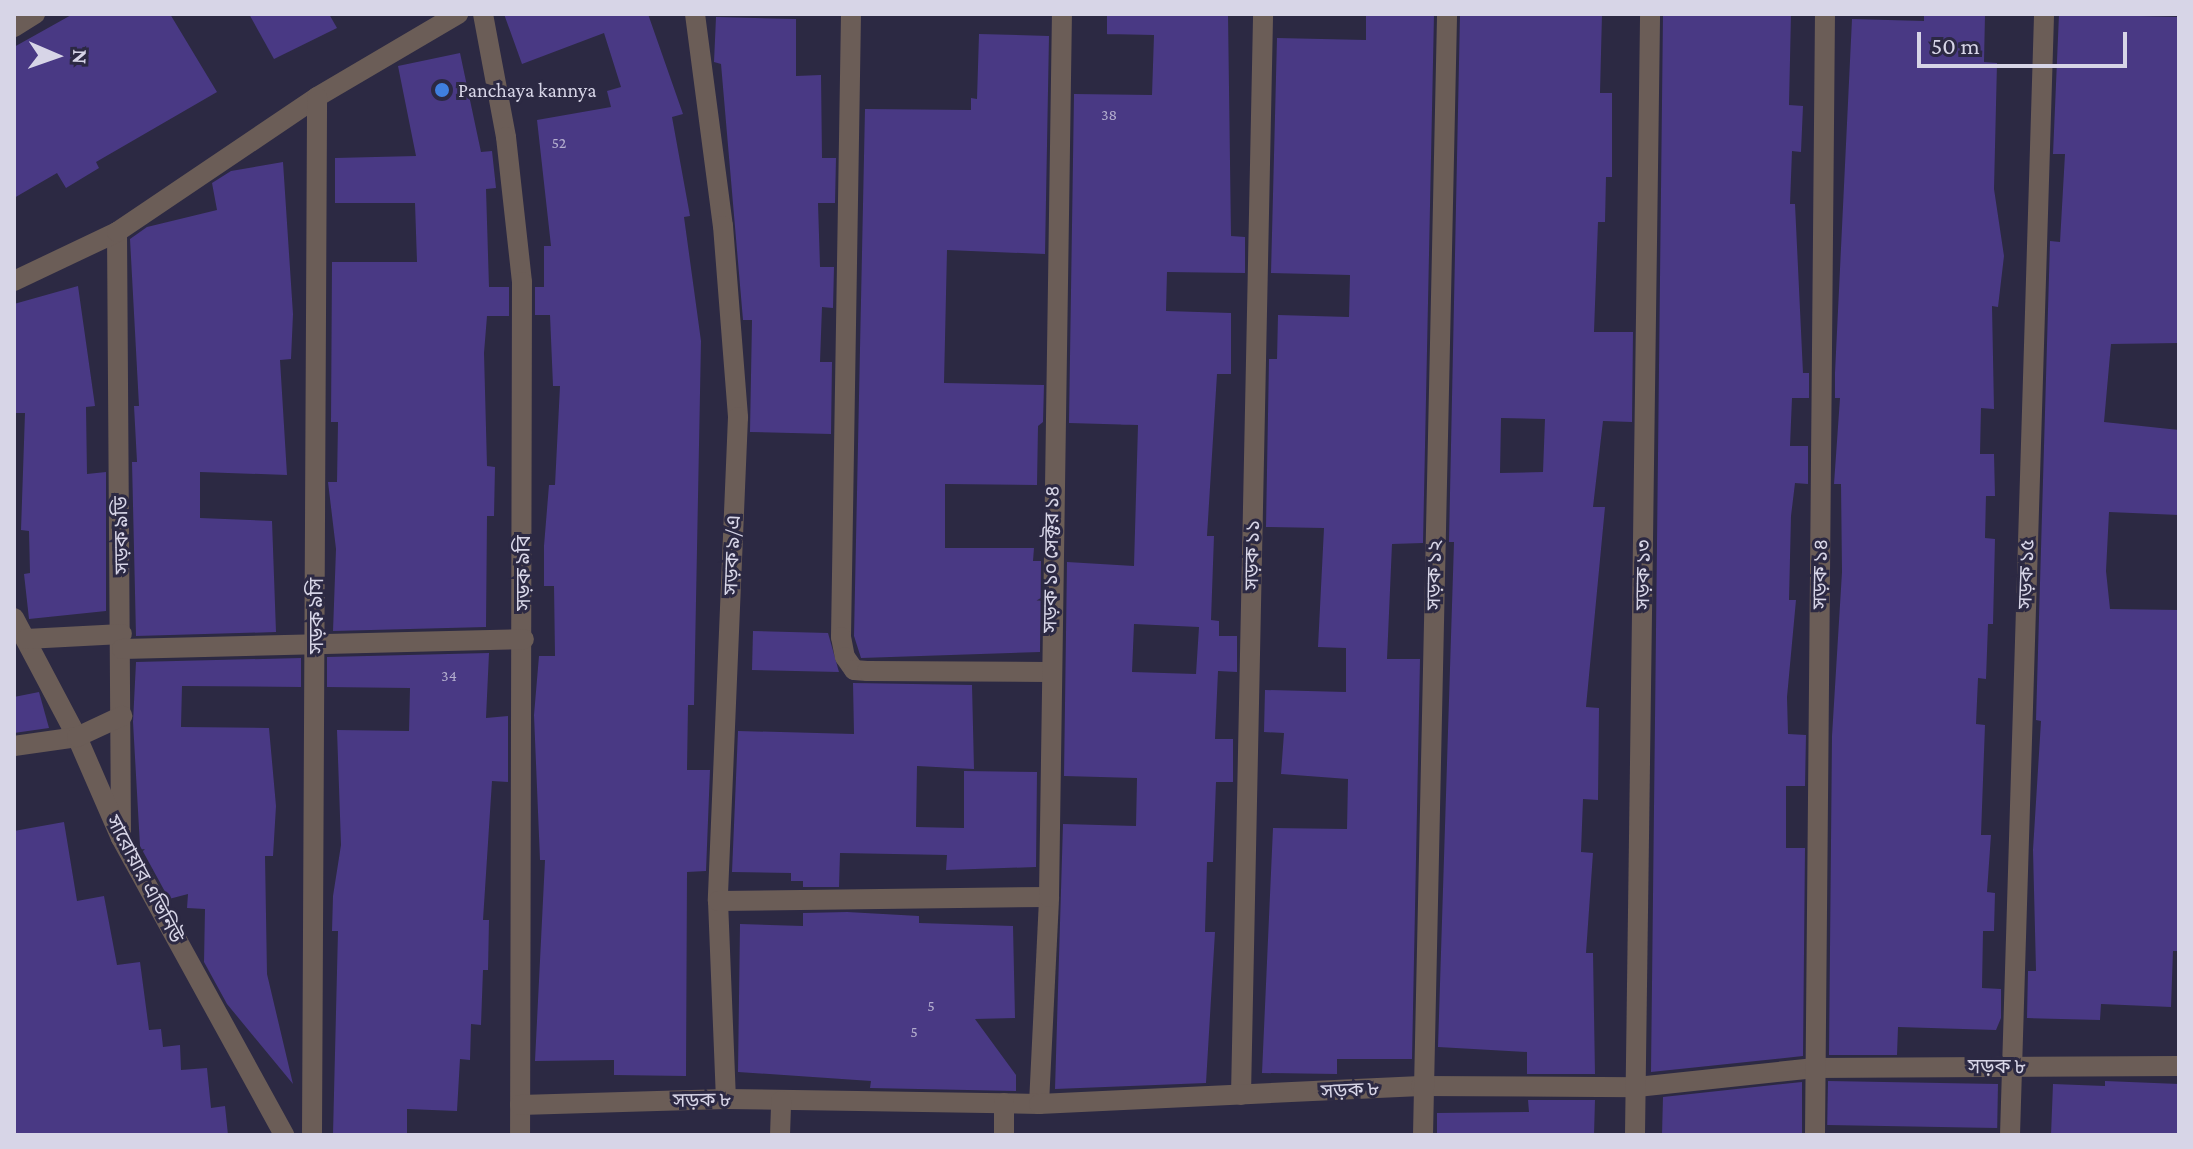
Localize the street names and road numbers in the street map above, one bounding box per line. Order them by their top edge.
street label: সড়ক ১০ সেক্টর ১৪ [1038,485,1064,633]
street label: সড়ক ৯ডি [108,496,134,574]
street label: সড়ক ৯/এ [719,515,745,595]
street label: সড়ক ১১ [1239,520,1265,590]
street label: সড়ক ৯বি [511,535,535,611]
street label: সড়ক ১৫ [2013,538,2039,610]
street label: সড়ক ১৪ [1807,539,1833,609]
street label: সড়ক ১২ [1421,540,1447,610]
street label: সড়ক ১৩ [1630,540,1656,610]
street label: সড়ক ৯সি [304,578,328,654]
street label: সারোয়ার এভিনিউ [101,811,189,947]
street label: সড়ক ৮ [1968,1054,2026,1078]
street label: সড়ক ৮ [1320,1076,1380,1104]
street label: সড়ক ৮ [673,1087,731,1113]

